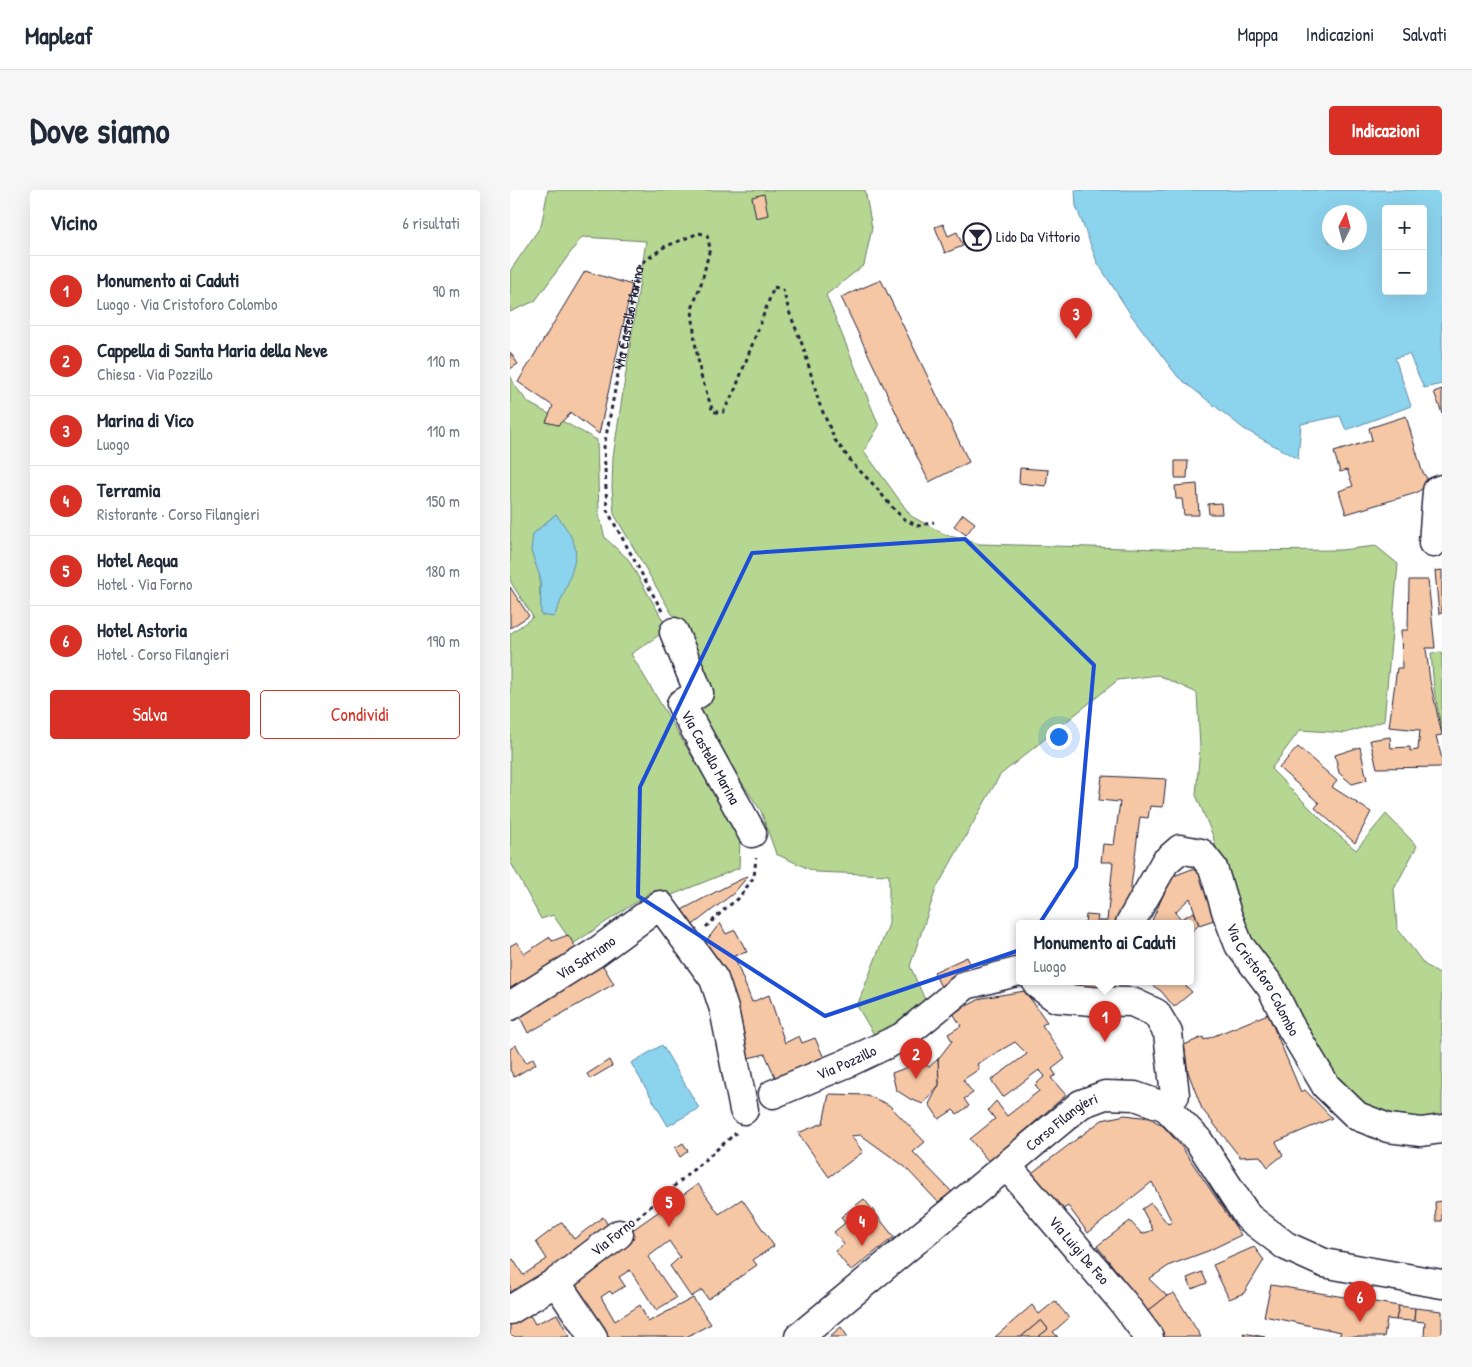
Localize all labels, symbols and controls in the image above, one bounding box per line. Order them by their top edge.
text: Mapleaf [25,19,93,51]
text: Mappa [1238,22,1278,47]
text: Indicazioni [1306,22,1374,47]
text: Salvati [1402,22,1447,47]
button: Indicazioni [1329,106,1442,155]
text: Dove siamo [30,107,170,154]
north arrow [1322,205,1367,250]
map controls [1382,205,1427,295]
button: + [1382,205,1427,250]
text: Vicino [50,208,97,237]
text: 6 risultati [403,212,460,234]
bar icon: Lido Da Vittorio [962,222,992,252]
place label: Lido Da Vittorio [996,226,1080,247]
button: − [1382,250,1427,295]
street label: Via Castello Marina [608,265,648,372]
text: Monumento ai Caduti [97,267,240,293]
text: 1 [63,280,69,302]
text: 90 m [432,280,460,302]
text: Luogo · Via Cristoforo Colombo [97,293,277,315]
pin: 3 [1060,298,1092,339]
text: Cappella di Santa Maria della Neve [97,337,328,363]
text: 2 [62,350,70,372]
text: 110 m [427,350,460,372]
text: Chiesa · Via Pozzillo [97,363,213,385]
text: Marina di Vico [97,407,194,433]
text: 3 [62,420,70,442]
text: 110 m [427,420,460,442]
text: Luogo [97,433,129,455]
text: Terramia [97,477,160,503]
text: 4 [63,490,69,512]
text: 150 m [426,490,460,512]
text: Ristorante · Corso Filangieri [97,503,260,525]
text: Hotel Aequa [97,547,178,573]
text: 5 [63,560,69,582]
text: 180 m [426,560,460,582]
text: Hotel · Via Forno [97,573,192,595]
text: Hotel Astoria [97,617,187,643]
text: 6 [63,630,69,652]
text: 190 m [427,630,460,652]
text: Hotel · Corso Filangieri [97,643,229,665]
button: Salva [50,690,250,739]
button: Condividi [260,690,460,739]
street label: Via Castello Marina [676,706,745,808]
your location [1046,724,1072,750]
popup [1016,920,1194,985]
street label: Via Cristoforo Colombo [1222,920,1305,1040]
text: Monumento ai Caduti [1034,929,1176,955]
street label: Via Satriano [552,930,620,985]
text: Luogo [1034,955,1066,977]
pin: 1 [1089,1001,1121,1042]
pin: 2 [900,1038,932,1079]
street label: Via Pozzillo [813,1040,880,1085]
street label: Corso Filangieri [1021,1088,1101,1156]
pin: 5 [653,1186,685,1227]
pin: 4 [846,1205,878,1246]
street label: Via Luigi De Feo [1044,1211,1115,1289]
street label: Via Forno [586,1212,639,1261]
pin: 6 [1344,1281,1376,1322]

